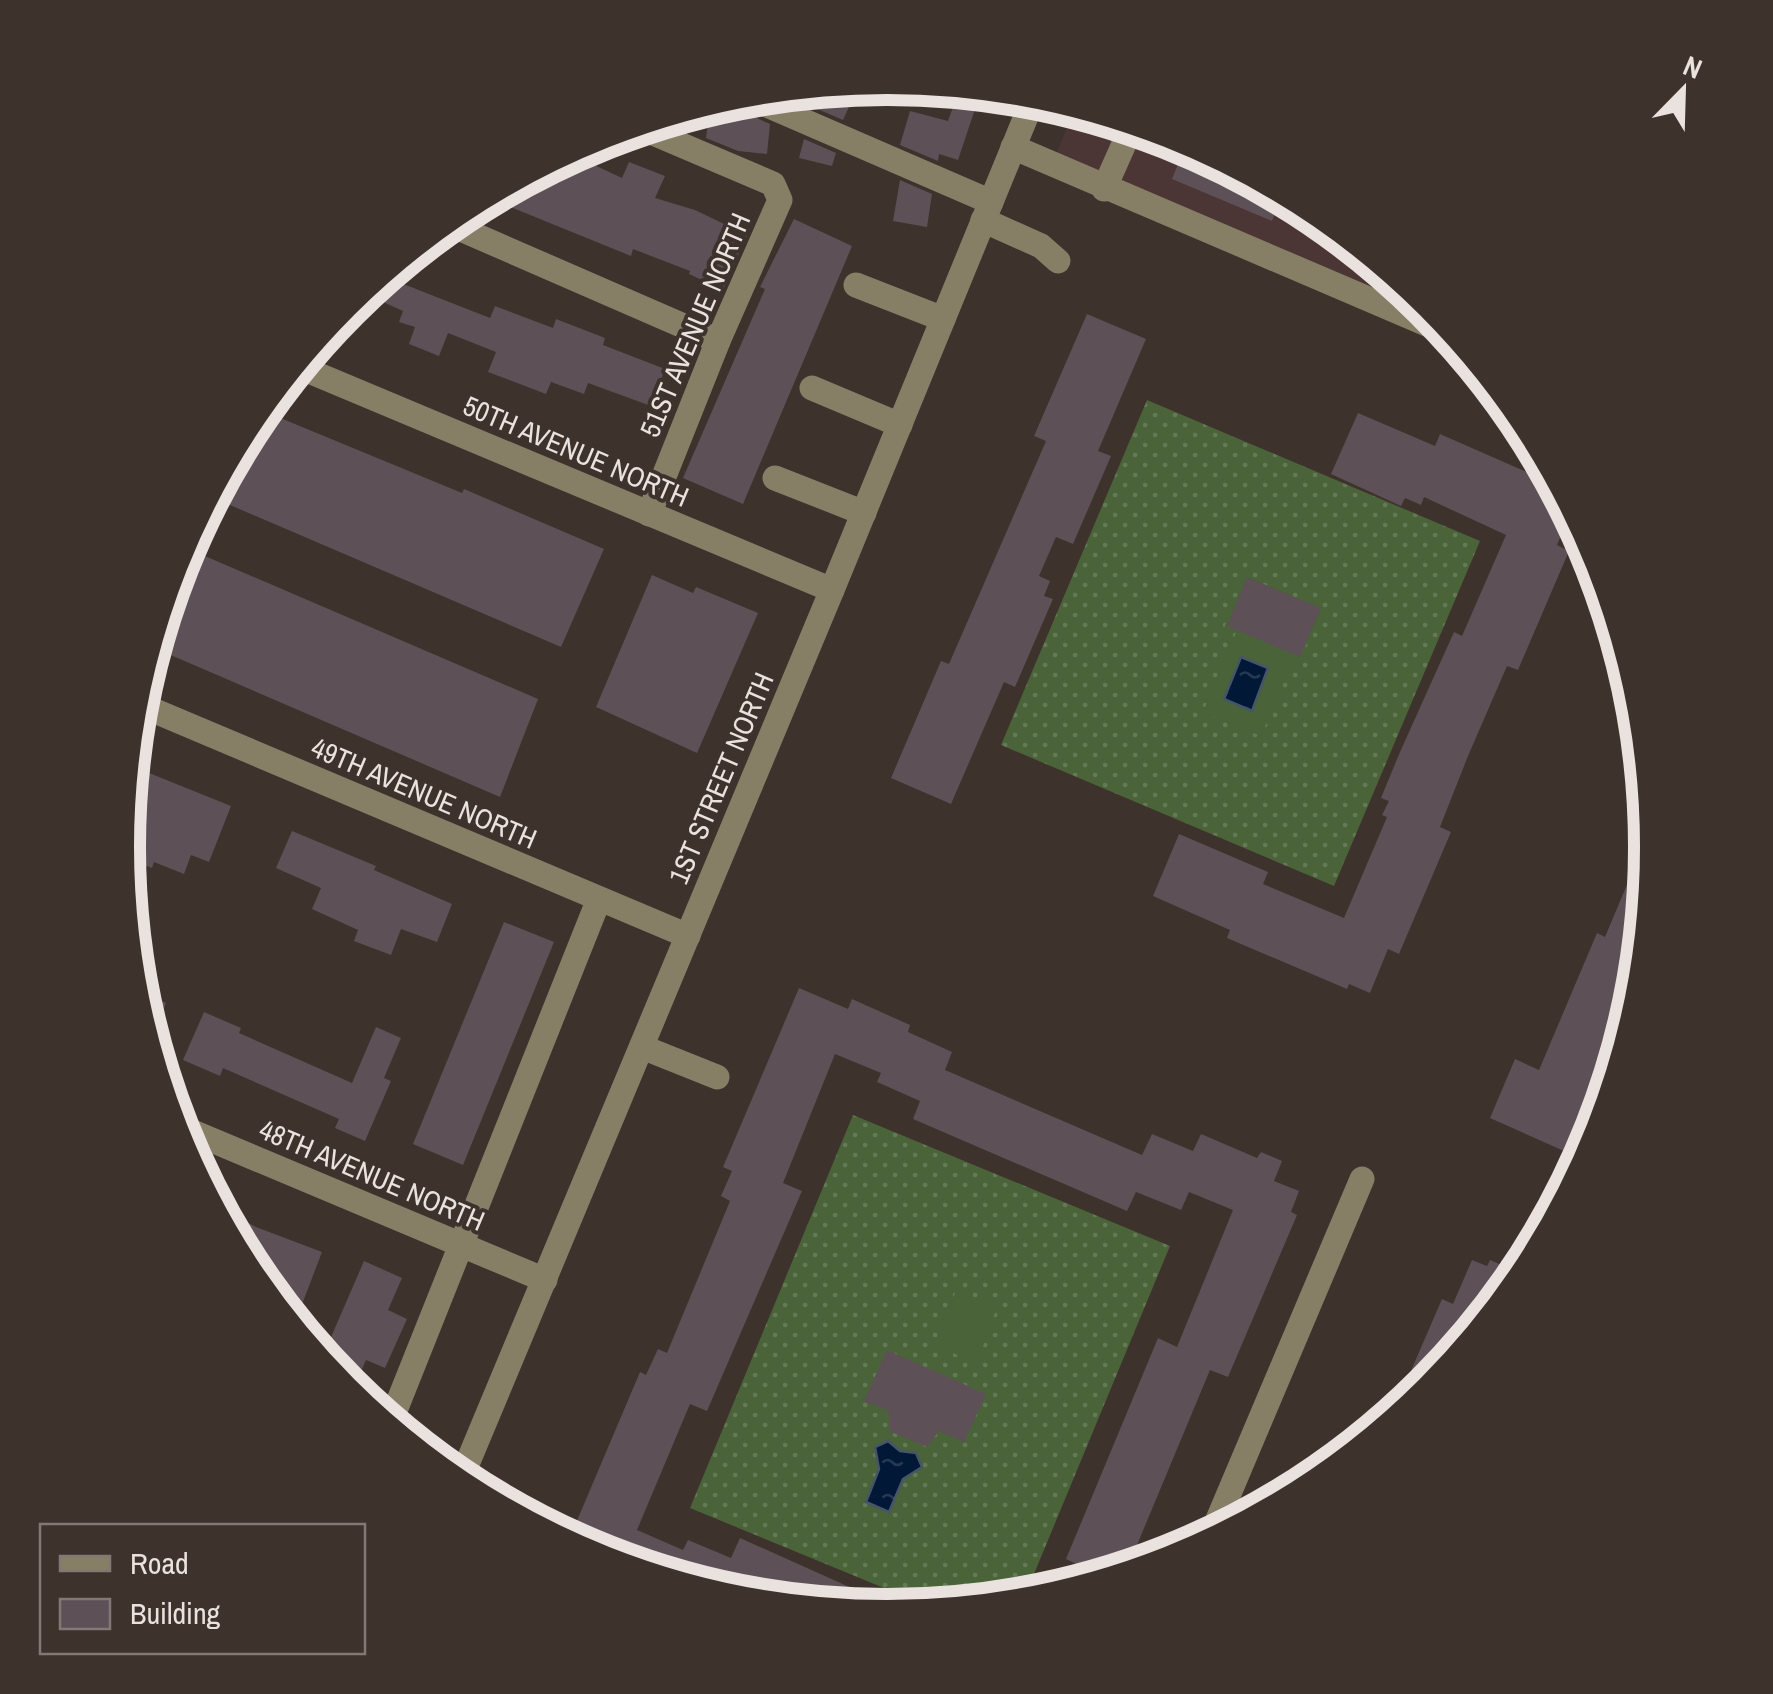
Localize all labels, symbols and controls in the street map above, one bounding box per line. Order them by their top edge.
north arrow [1633,40,1733,140]
text: N [1678,46,1708,88]
street label: 51ST AVENUE NORTH [631,207,759,443]
street label: 50TH AVENUE NORTH [457,386,695,516]
street label: 1ST STREET NORTH [659,667,783,889]
street label: 49TH AVENUE NORTH [305,728,543,858]
street label: 48TH AVENUE NORTH [253,1110,491,1240]
legend [40,1524,365,1654]
text: Road [130,1543,189,1583]
text: Building [130,1593,221,1633]

